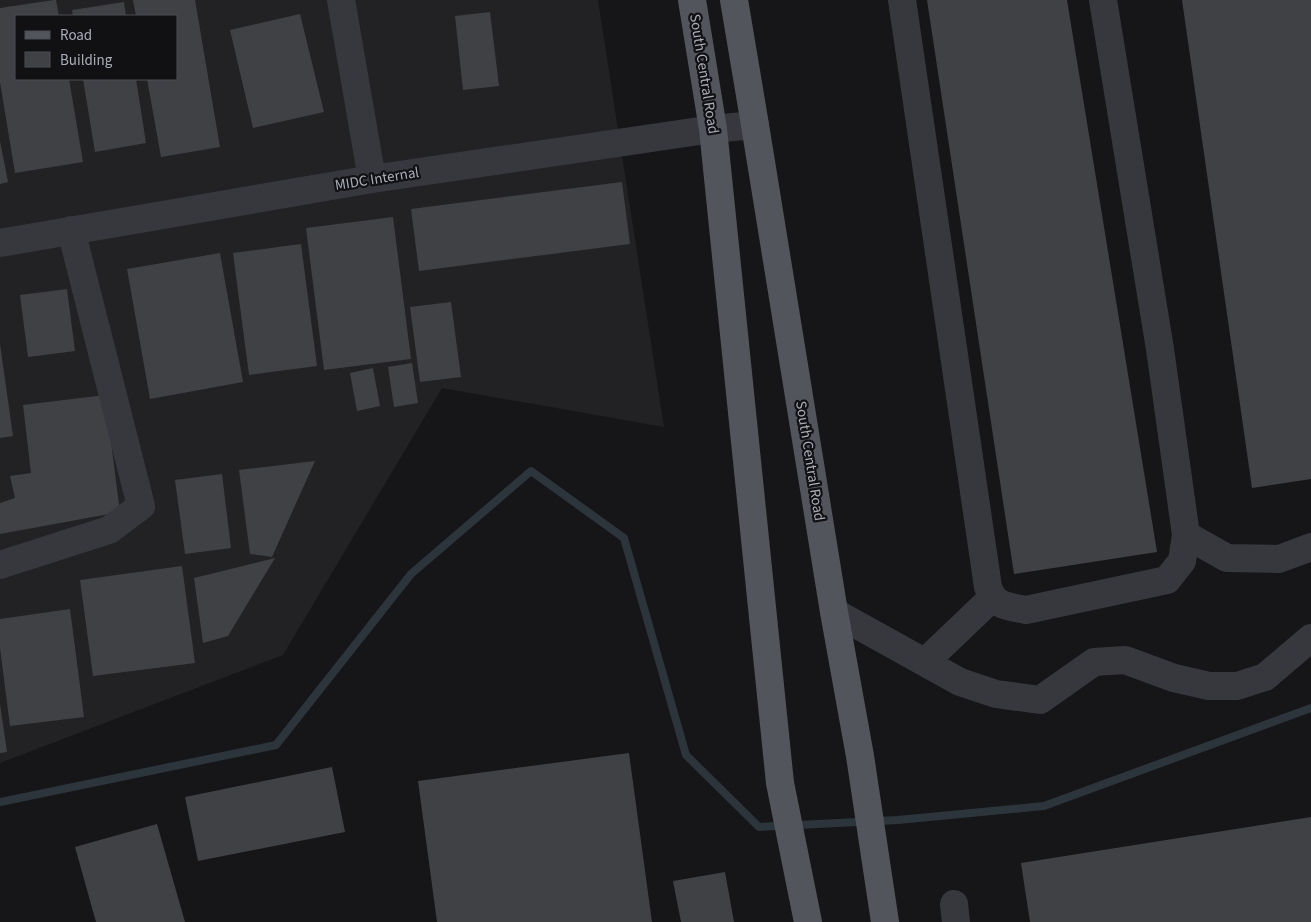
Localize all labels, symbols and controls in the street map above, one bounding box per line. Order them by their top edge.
street label: South Central Road [684,12,724,136]
legend [15,15,178,80]
text: Road [60,25,92,46]
text: Building [60,50,113,71]
street label: MIDC Internal [333,162,421,196]
street label: South Central Road [790,399,830,523]

